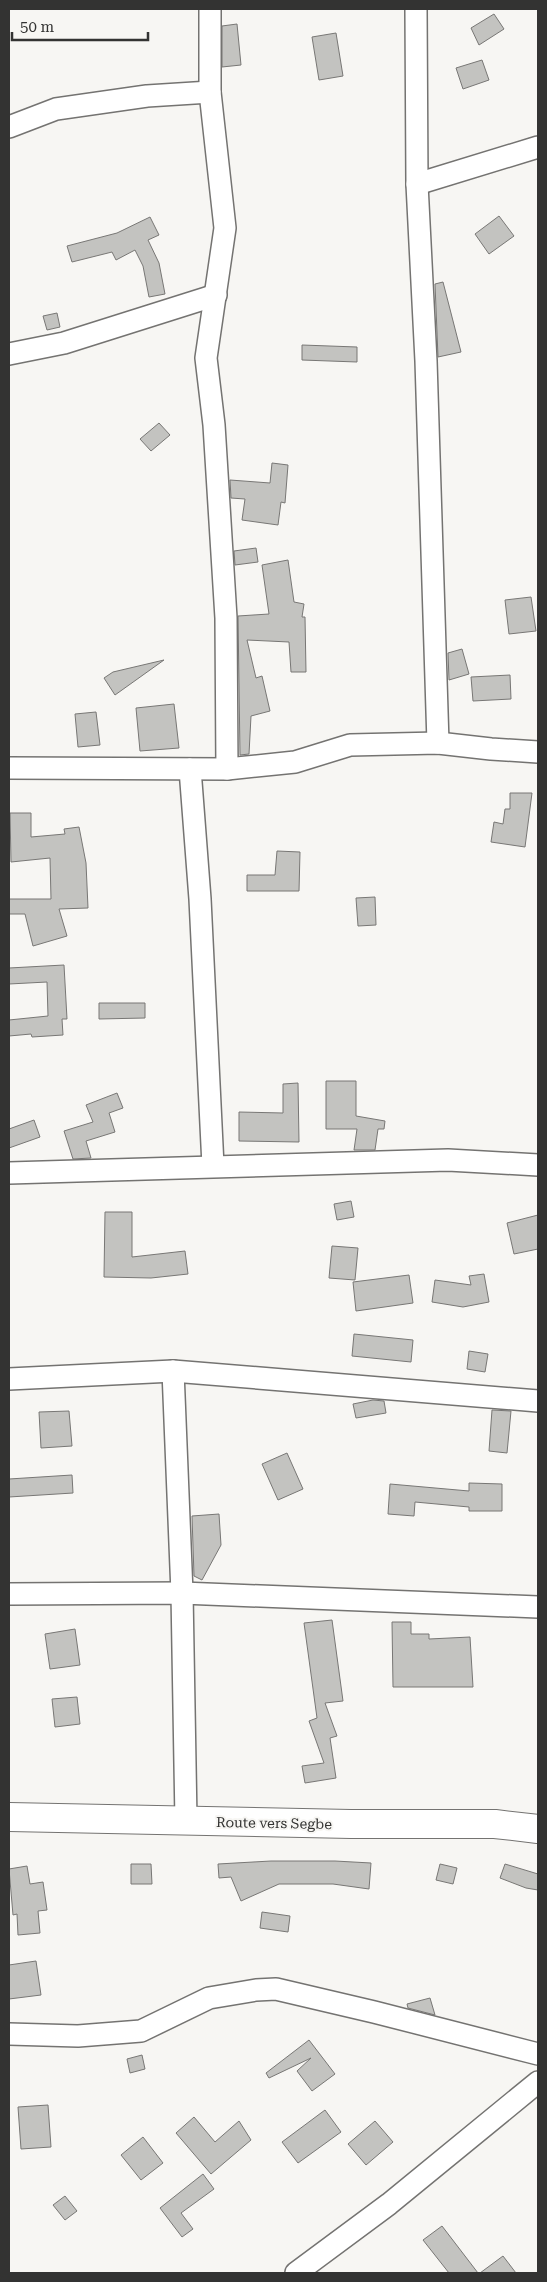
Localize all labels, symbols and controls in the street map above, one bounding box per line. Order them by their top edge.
scale bar [12,10,149,42]
text: 50 m [20,18,55,36]
street label: Route vers Segbe [216,1814,332,1832]

